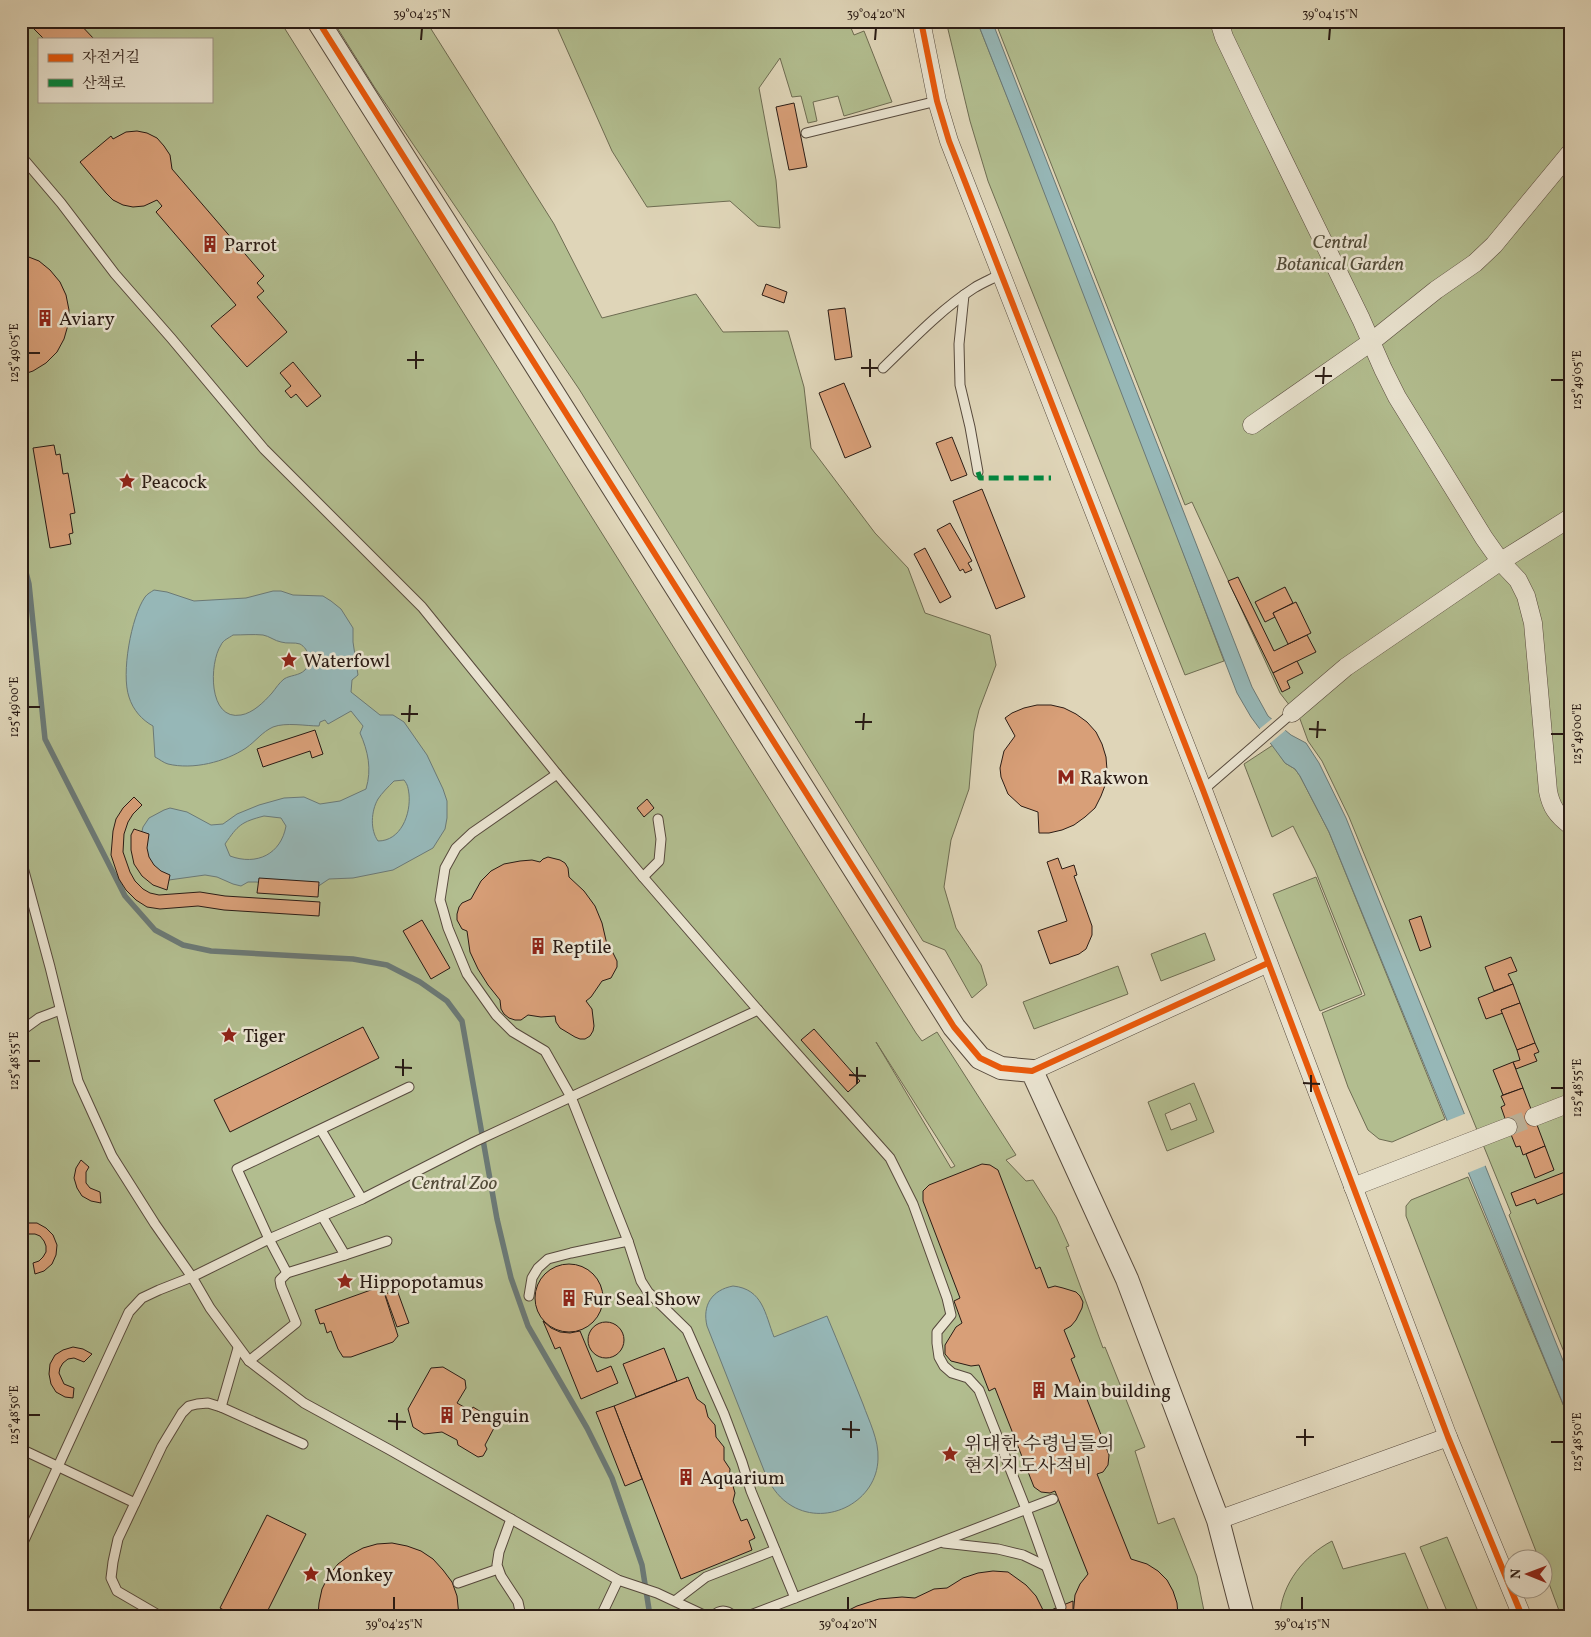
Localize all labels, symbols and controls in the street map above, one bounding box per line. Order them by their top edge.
text: 39°04'25"N [393,7,451,23]
text: 39°04'20"N [847,7,905,23]
text: 39°04'15"N [1302,7,1358,23]
legend [38,38,212,102]
text: 자전거길 [82,48,140,69]
text: 산책로 [82,74,126,95]
park label: Central Botanical Garden [1276,230,1404,278]
place label: Parrot [224,233,278,259]
building icon: Parrot [200,234,220,254]
place label: Aviary [59,307,115,333]
building icon: Aviary [35,308,55,328]
text: 125°49'05"E [7,323,23,383]
text: 125°49'05"E [1570,350,1586,410]
place label: Peacock [141,470,207,496]
place icon: Peacock [117,471,137,491]
place label: Waterfowl [303,649,390,675]
place icon: Waterfowl [279,650,299,670]
text: 125°49'00"E [7,676,23,738]
text: 125°49'00"E [1570,703,1586,765]
place label: Rakwon [1080,766,1149,792]
metro station icon: Rakwon [1056,767,1076,787]
place label: Reptile [552,935,612,961]
building icon: Reptile [528,936,548,956]
place label: Tiger [243,1024,286,1050]
place icon: Tiger [219,1025,239,1045]
text: 125°48'55"E [7,1032,23,1090]
text: 125°48'55"E [1570,1059,1586,1117]
park label: Central Zoo [411,1171,497,1197]
place label: Hippopotamus [359,1270,484,1296]
place icon: Hippopotamus [335,1271,355,1291]
place label: Fur Seal Show [583,1287,701,1313]
building icon: Fur Seal Show [559,1288,579,1308]
place label: Main building [1053,1379,1171,1405]
building icon: Main building [1029,1380,1049,1400]
text: 125°48'50"E [7,1385,23,1445]
place label: Penguin [461,1404,530,1430]
building icon: Penguin [437,1405,457,1425]
text: 125°48'50"E [1570,1412,1586,1472]
place label: 위대한 수령님들의 현지지도사적비 [964,1432,1115,1480]
place icon: 위대한 수령님들의 현지지도사적비 [940,1444,960,1464]
place label: Aquarium [700,1466,785,1492]
building icon: Aquarium [676,1467,696,1487]
north arrow [1504,1550,1554,1600]
place label: Monkey [325,1563,393,1589]
place icon: Monkey [301,1564,321,1584]
text: N [1507,1569,1526,1579]
text: 39°04'25"N [365,1617,423,1633]
text: 39°04'20"N [819,1617,877,1633]
text: 39°04'15"N [1274,1617,1330,1633]

